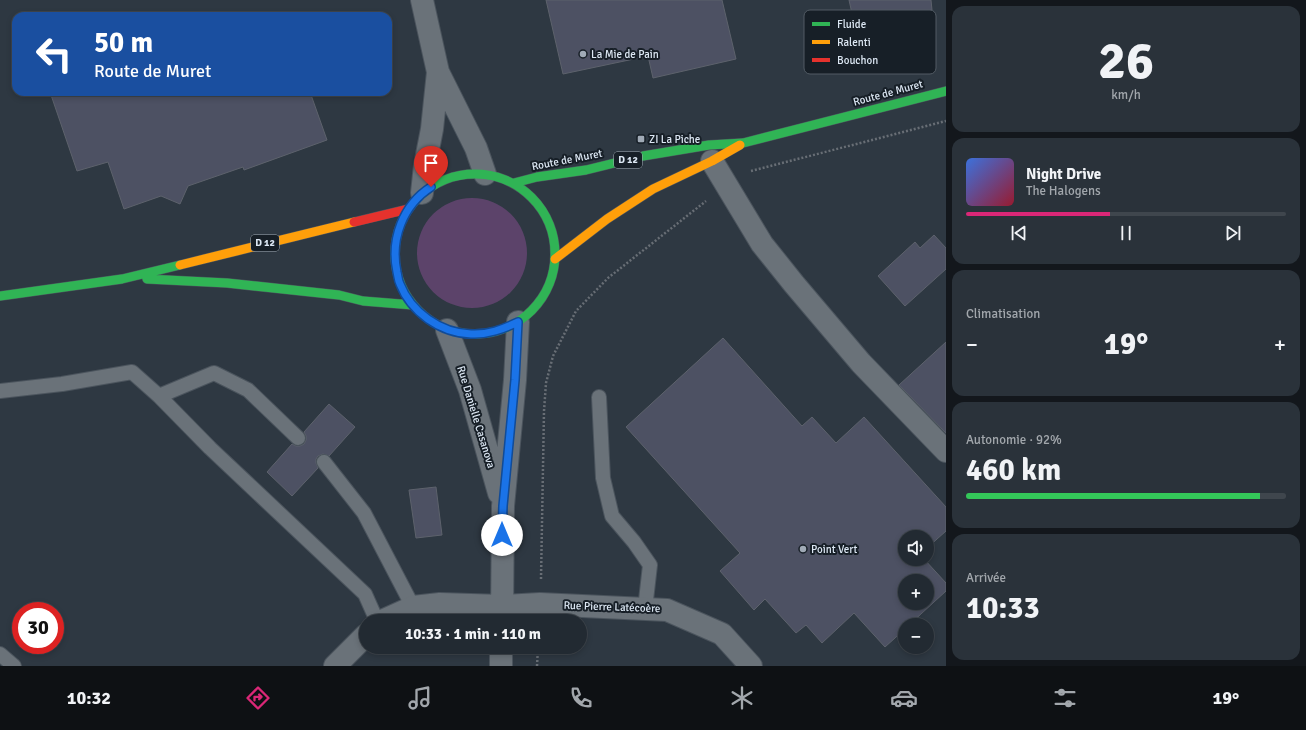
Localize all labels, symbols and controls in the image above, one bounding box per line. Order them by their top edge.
legend [804,10,936,74]
text: Fluide [837,18,866,31]
text: 50 m [94,26,153,60]
icon: left [28,28,80,80]
text: 26 [1098,29,1154,93]
text: Ralenti [837,36,871,49]
place label: La Mie de Pain [591,48,659,61]
marker: La Mie de Pain [578,49,588,59]
text: Bouchon [837,54,878,67]
text: Route de Muret [94,60,211,82]
street label: Route de Muret [852,77,924,109]
text: km/h [1111,87,1141,103]
place label: ZI La Piche [649,133,700,146]
marker: ZI La Piche [636,134,646,144]
pin [414,146,448,187]
street label: Route de Muret [531,147,604,173]
icon: arrive [420,152,442,174]
road number: D 12 [614,152,642,168]
text: Night Drive [1026,165,1101,183]
text: The Halogens [1026,183,1101,199]
icon: previous [1008,222,1030,244]
icon: pause [1115,222,1137,244]
icon: next [1222,222,1244,244]
road number: D 12 [251,235,279,251]
text: Climatisation [966,306,1040,322]
text: 19° [1104,326,1148,363]
text: − [966,331,978,358]
text: + [1274,331,1286,358]
street label: Rue Danielle Casanova [454,364,498,470]
text: Autonomie · 92% [966,432,1062,448]
text: 460 km [966,452,1061,489]
position arrow [481,514,523,556]
map controls [898,530,934,654]
button: sound [898,530,934,566]
place label: Point Vert [811,543,857,556]
marker: Point Vert [798,544,808,554]
text: Arrivée [966,570,1006,586]
button: + [898,574,934,610]
text: 10:33 [966,590,1040,627]
street label: Rue Pierre Latécoère [563,599,661,615]
speed limit sign: 30 [12,602,64,654]
button: − [898,618,934,654]
text: 10:33 · 1 min · 110 m [405,625,541,643]
icon: directions [244,684,272,712]
icon: music [406,684,434,712]
icon: phone [567,684,595,712]
icon: climate [728,684,756,712]
icon: car [890,684,918,712]
icon: filters [1051,684,1079,712]
text: 10:32 [67,687,111,709]
text: 19° [1213,687,1239,709]

